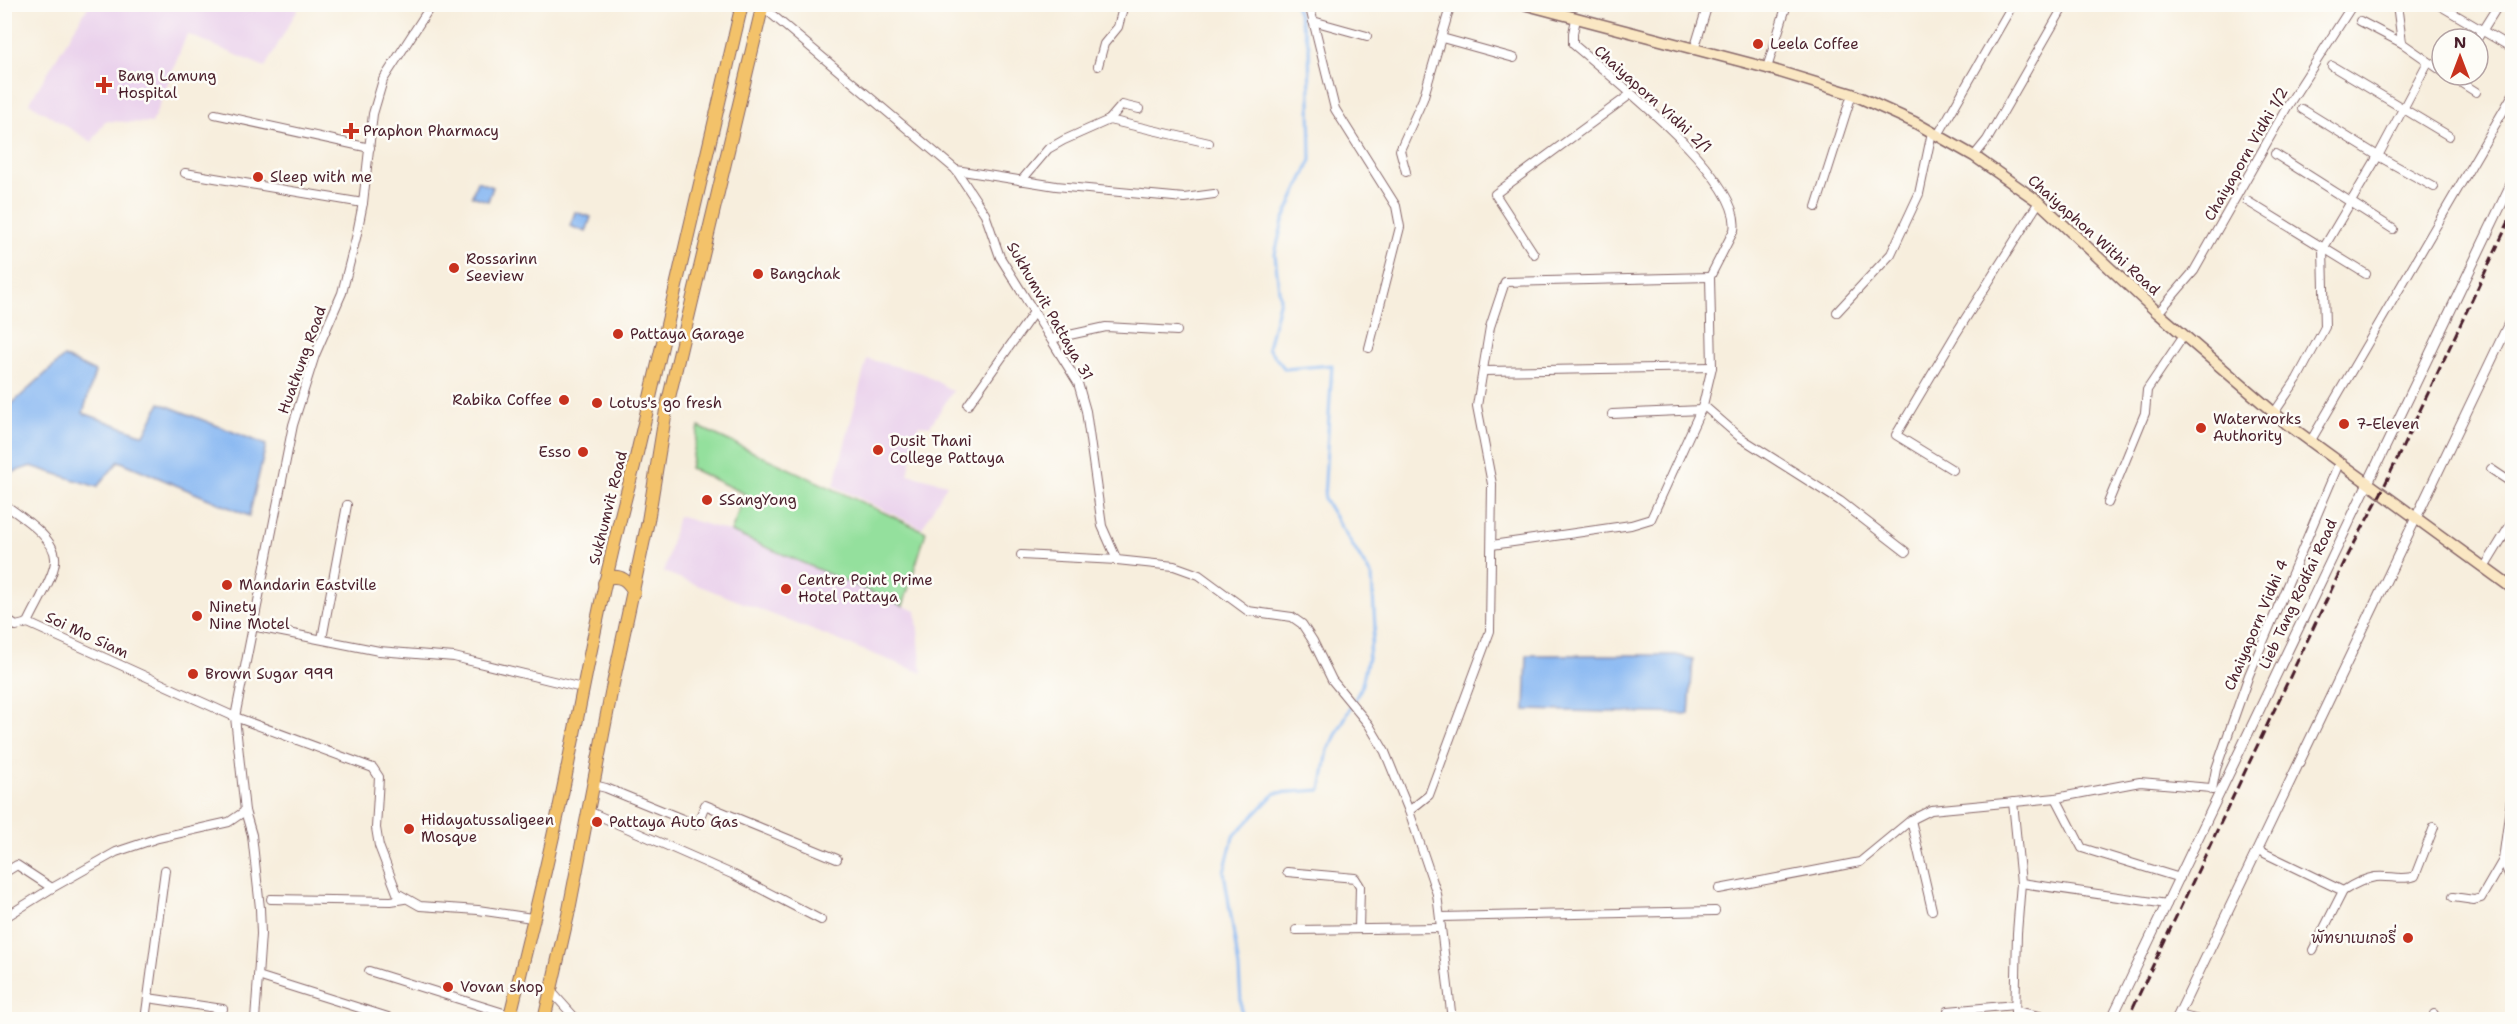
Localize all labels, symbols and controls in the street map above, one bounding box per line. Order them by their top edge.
north arrow [2430,27,2490,87]
text: N [2454,32,2466,53]
place label: Leela Coffee [1770,34,1859,54]
marker: Leela Coffee [1751,37,1765,51]
street label: Chaiyaporn Vidhi 2/1 [1590,41,1716,157]
place label: Bang Lamung Hospital [118,66,216,103]
marker: Bang Lamung Hospital [95,76,113,94]
street label: Chaiyaporn Vidhi 1/2 [2200,84,2292,224]
place label: Praphon Pharmacy [363,121,499,141]
marker: Praphon Pharmacy [344,124,358,138]
place label: Sleep with me [270,167,372,187]
marker: Sleep with me [251,170,265,184]
street label: Chaiyaphon Withi Road [2024,170,2165,300]
street label: Sukhumvit Pattaya 31 [1002,238,1098,384]
place label: Rossarinn Seeview [466,249,537,286]
marker: Rossarinn Seeview [447,261,461,275]
place label: Bangchak [770,264,841,284]
marker: Bangchak [751,267,765,281]
street label: Huathung Road [273,303,331,417]
place label: Pattaya Garage [630,324,745,344]
marker: Pattaya Garage [611,327,625,341]
place label: Rabika Coffee [452,390,552,410]
marker: Rabika Coffee [557,393,571,407]
place label: Lotus's go fresh [609,393,722,413]
marker: Lotus's go fresh [590,396,604,410]
place label: Waterworks Authority [2213,409,2301,446]
place label: 7-Eleven [2356,414,2419,434]
marker: 7-Eleven [2337,417,2351,431]
marker: Waterworks Authority [2194,421,2208,435]
place label: Dusit Thani College Pattaya [890,431,1005,468]
place label: Esso [539,442,571,462]
marker: Dusit Thani College Pattaya [871,443,885,457]
marker: Esso [576,445,590,459]
street label: Sukhumvit Road [584,449,632,567]
place label: SSangYong [719,490,797,510]
marker: SSangYong [700,493,714,507]
street label: Lieb Tang Rodfai Road [2254,515,2342,672]
street label: Chaiyaporn Vidhi 4 [2219,556,2293,694]
place label: Centre Point Prime Hotel Pattaya [798,570,933,607]
place label: Mandarin Eastville [239,575,377,595]
marker: Mandarin Eastville [220,578,234,592]
marker: Centre Point Prime Hotel Pattaya [779,582,793,596]
place label: Ninety Nine Motel [209,597,290,634]
street label: Soi Mo Siam [42,607,132,663]
marker: Ninety Nine Motel [190,609,204,623]
place label: Brown Sugar 999 [205,664,334,684]
marker: Brown Sugar 999 [186,667,200,681]
place label: Hidayatussaligeen Mosque [421,810,554,847]
place label: Pattaya Auto Gas [609,812,738,832]
marker: Pattaya Auto Gas [590,815,604,829]
marker: Hidayatussaligeen Mosque [402,822,416,836]
place label: พัทยาเบเกอรี่ [2311,924,2397,948]
marker: พัทยาเบเกอรี่ [2401,931,2415,945]
place label: Vovan shop [460,977,543,997]
marker: Vovan shop [441,980,455,994]

